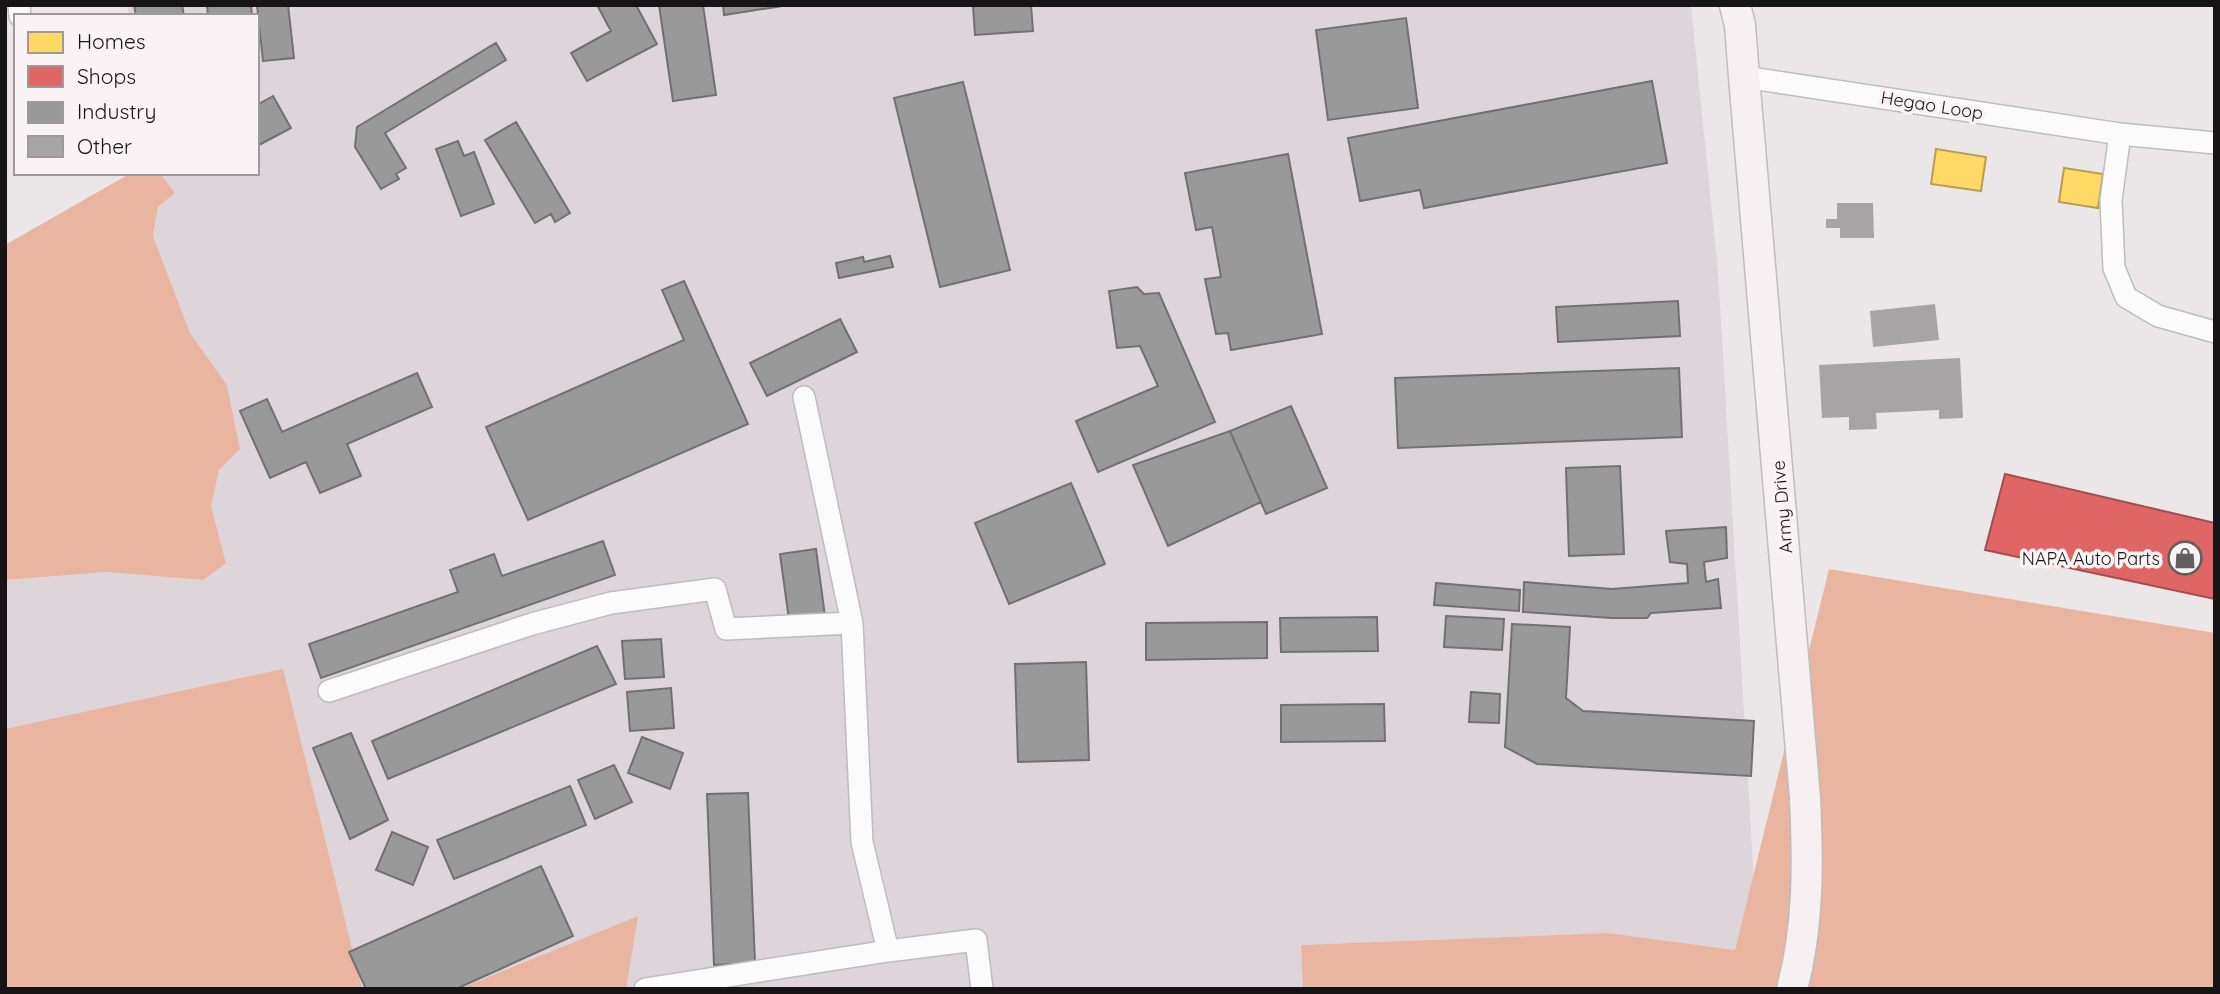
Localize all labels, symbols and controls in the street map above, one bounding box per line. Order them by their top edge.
legend [14,14,259,175]
text: Homes [77,28,146,54]
text: Shops [77,63,136,89]
street label: Hegao Loop [1879,86,1985,124]
text: Industry [77,98,156,124]
text: Other [77,133,132,159]
street label: Army Drive [1766,459,1798,555]
shop icon: NAPA Auto Parts [2166,539,2204,577]
place label: NAPA Auto Parts [2022,547,2160,570]

